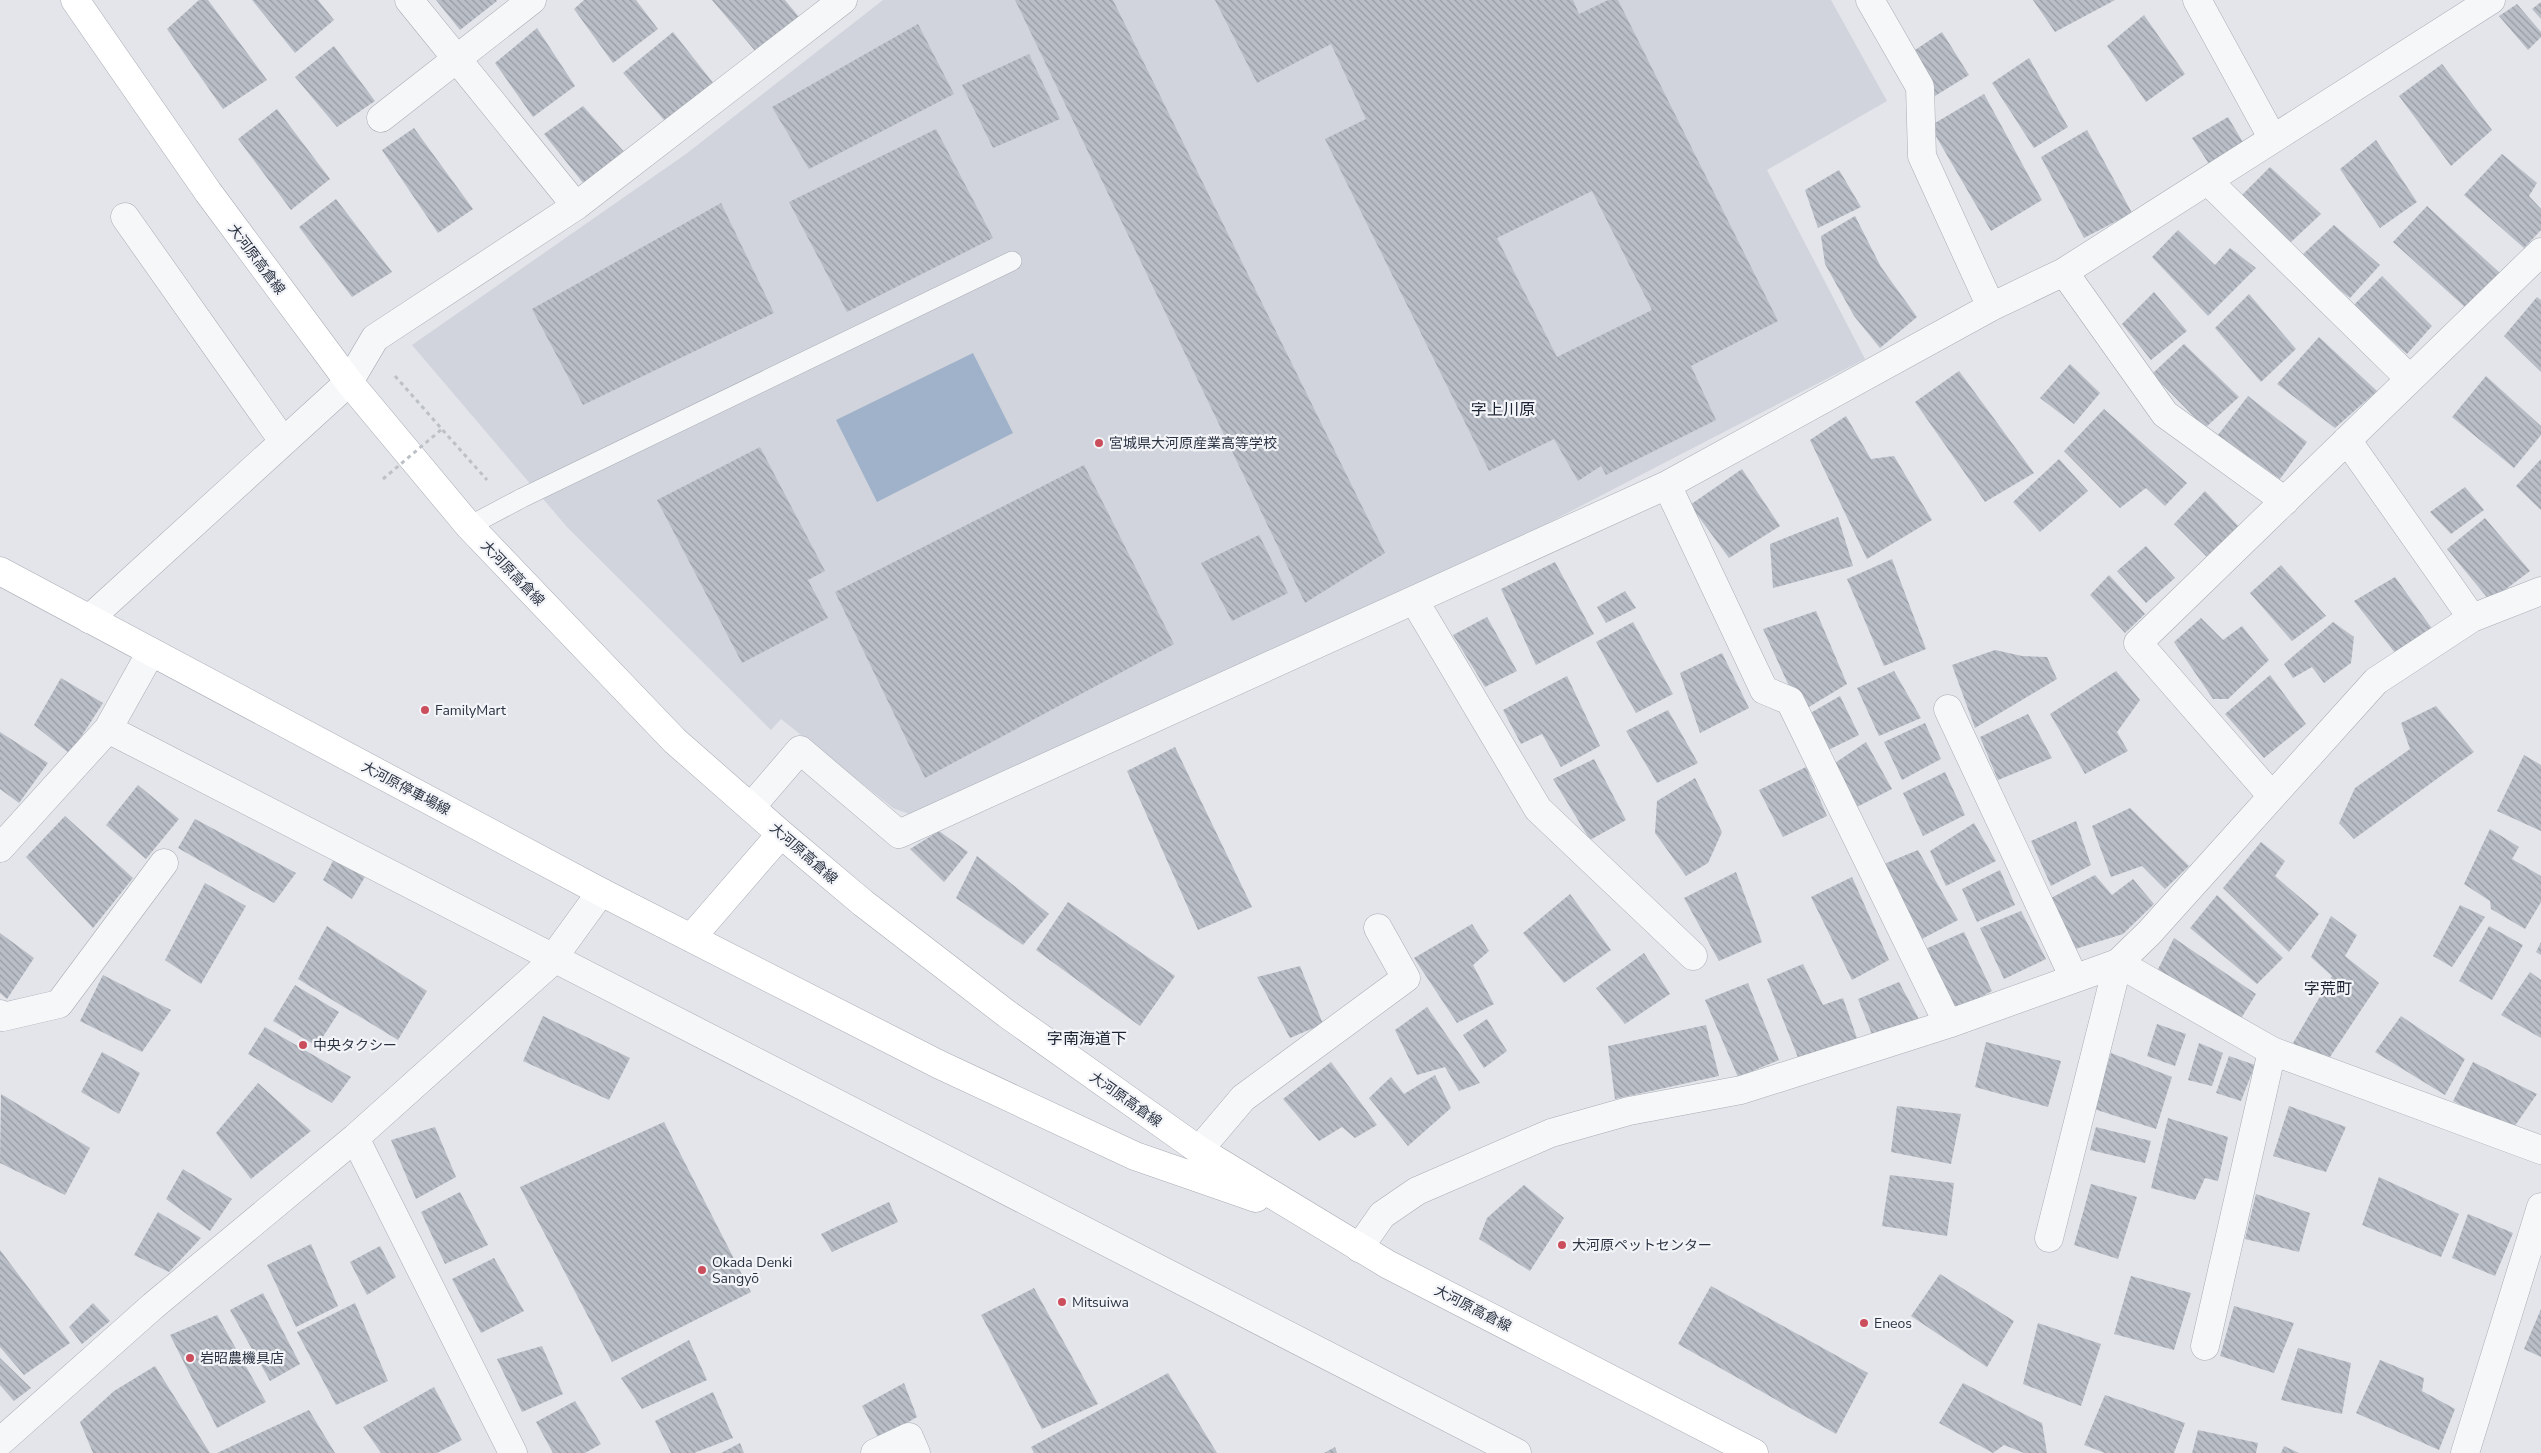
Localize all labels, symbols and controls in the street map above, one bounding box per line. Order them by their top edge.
street label: 大河原高倉線 [224,220,289,299]
district label: 字上川原 [1471,399,1535,421]
place label: 宮城県大河原産業高等学校 [1109,434,1277,453]
marker: 宮城県大河原産業高等学校 [1093,437,1105,449]
street label: 大河原高倉線 [477,537,549,610]
place label: FamilyMart [435,701,506,720]
marker: FamilyMart [419,704,431,716]
street label: 大河原停車場線 [358,757,453,820]
street label: 大河原高倉線 [766,819,842,888]
district label: 字荒町 [2304,978,2352,1000]
district label: 字南海道下 [1047,1028,1127,1050]
place label: 中央タクシー [313,1036,397,1055]
marker: 中央タクシー [297,1039,309,1051]
street label: 大河原高倉線 [1086,1068,1166,1131]
place label: 大河原ペットセンター [1572,1236,1712,1255]
marker: 大河原ペットセンター [1556,1239,1568,1251]
place label: Okada Denki Sangyō [712,1253,792,1288]
marker: Okada Denki Sangyō [696,1264,708,1276]
street label: 大河原高倉線 [1431,1281,1515,1336]
place label: Mitsuiwa [1072,1293,1129,1312]
marker: Mitsuiwa [1056,1296,1068,1308]
place label: Eneos [1874,1314,1912,1333]
marker: Eneos [1858,1317,1870,1329]
place label: 岩昭農機具店 [200,1349,284,1368]
marker: 岩昭農機具店 [184,1352,196,1364]

